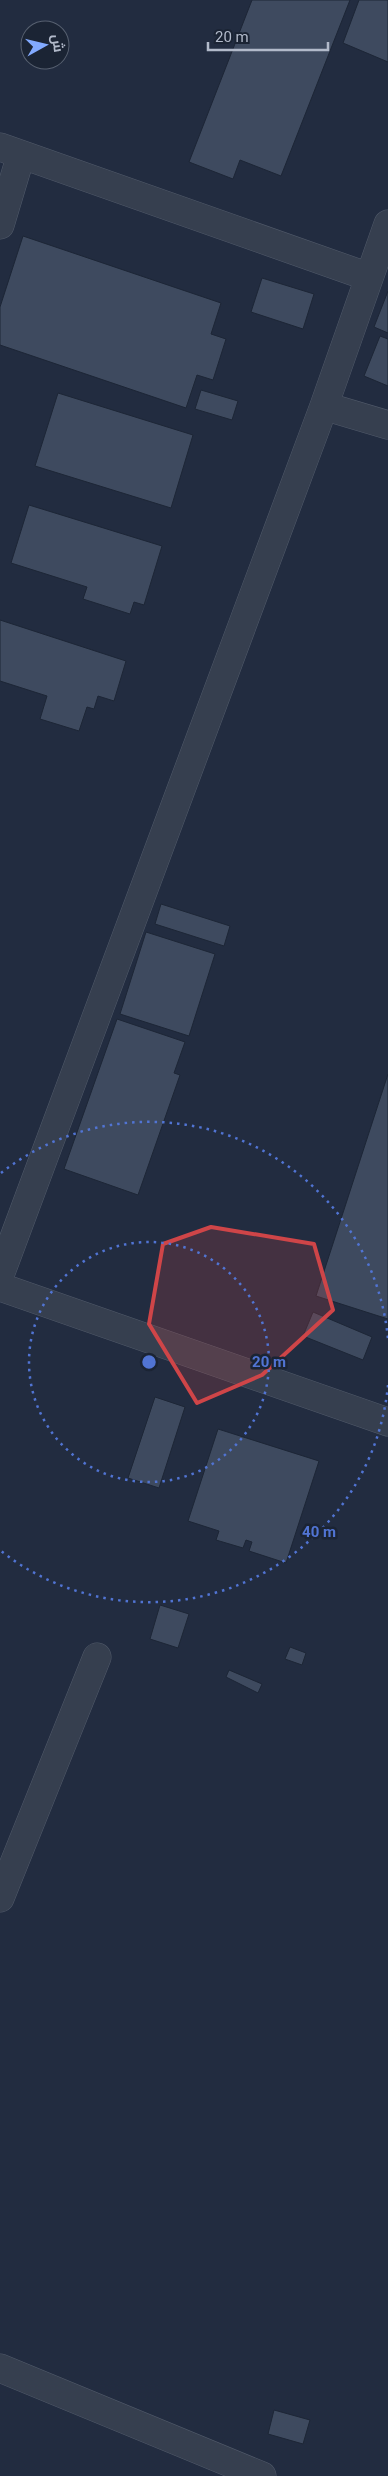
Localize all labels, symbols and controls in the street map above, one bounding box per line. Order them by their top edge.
north arrow [20,20,70,70]
scale bar [208,20,328,52]
text: 20 m [215,28,249,46]
text: ش [48,33,67,53]
centre of rings [140,1353,158,1371]
text: 20 m [252,1353,286,1371]
text: 40 m [302,1523,336,1541]

